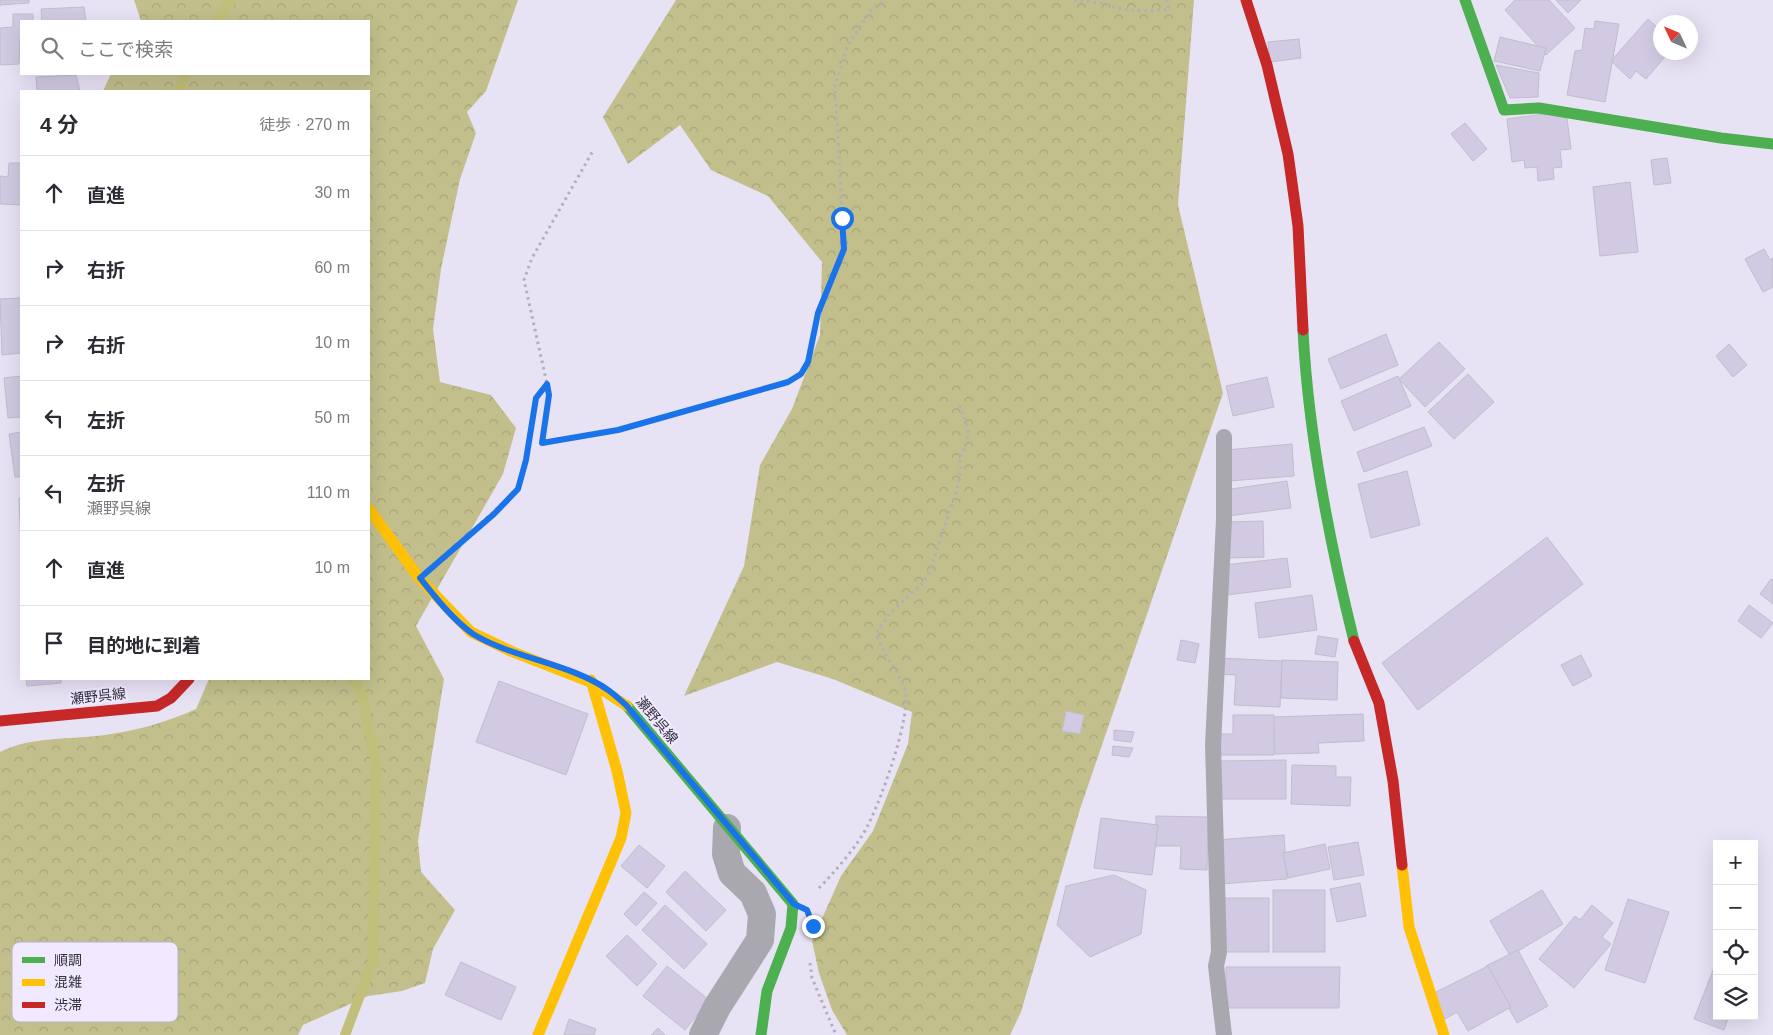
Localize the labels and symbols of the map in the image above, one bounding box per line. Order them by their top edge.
north arrow [1653,15,1698,60]
route start [831,207,854,230]
street label: 瀬野呉線 [69,685,127,707]
street label: 瀬野呉線 [633,693,681,747]
route end [802,915,825,938]
legend [12,942,178,1022]
text: 順調 [54,952,82,968]
text: 混雑 [54,974,82,990]
text: 渋滞 [54,997,82,1013]

